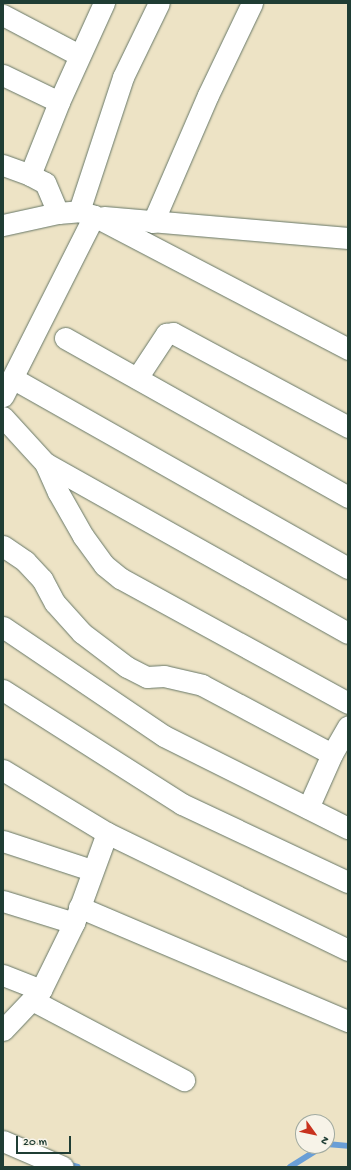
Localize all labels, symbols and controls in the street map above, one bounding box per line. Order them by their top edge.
north arrow [295,1114,335,1154]
scale bar [18,1128,73,1154]
text: N [317,1134,331,1146]
text: 20 m [23,1136,47,1150]

